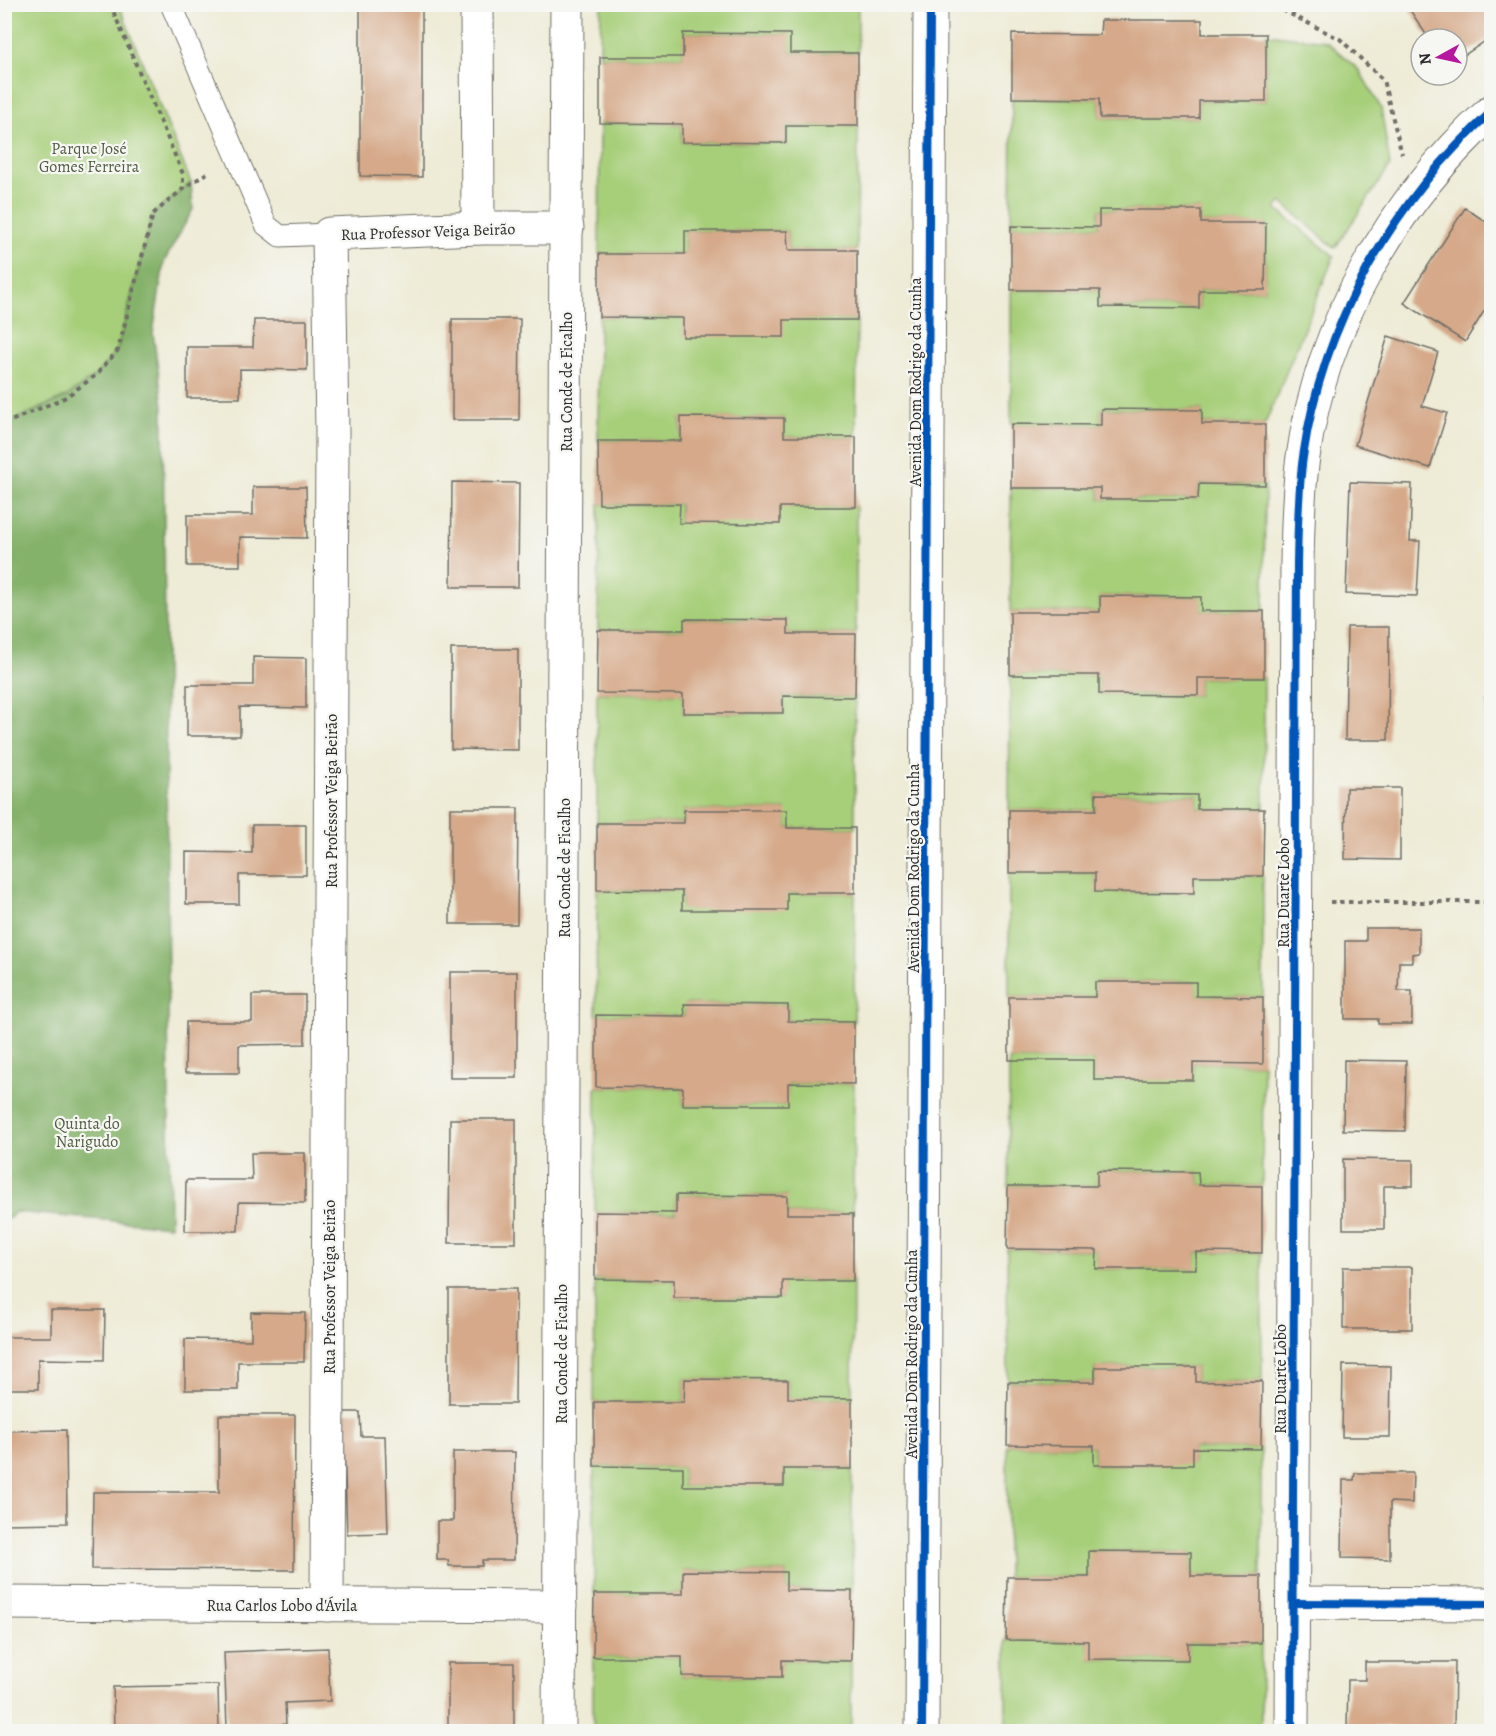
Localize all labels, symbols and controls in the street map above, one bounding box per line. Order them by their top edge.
north arrow [1409,27,1469,87]
text: N [1413,51,1437,66]
park label: Parque José Gomes Ferreira [39,138,140,178]
street label: Rua Professor Veiga Beirão [340,218,516,246]
street label: Avenida Dom Rodrigo da Cunha [905,277,927,488]
street label: Rua Conde de Ficalho [556,312,578,452]
street label: Rua Professor Veiga Beirão [321,714,343,888]
street label: Avenida Dom Rodrigo da Cunha [903,763,925,974]
street label: Rua Conde de Ficalho [554,798,576,938]
street label: Rua Duarte Lobo [1273,838,1295,948]
park label: Quinta do Narigudo [54,1113,120,1153]
street label: Rua Professor Veiga Beirão [319,1200,341,1374]
street label: Avenida Dom Rodrigo da Cunha [901,1249,923,1460]
street label: Rua Conde de Ficalho [551,1284,573,1424]
street label: Rua Duarte Lobo [1270,1324,1292,1434]
street label: Rua Carlos Lobo d'Ávila [207,1595,358,1617]

